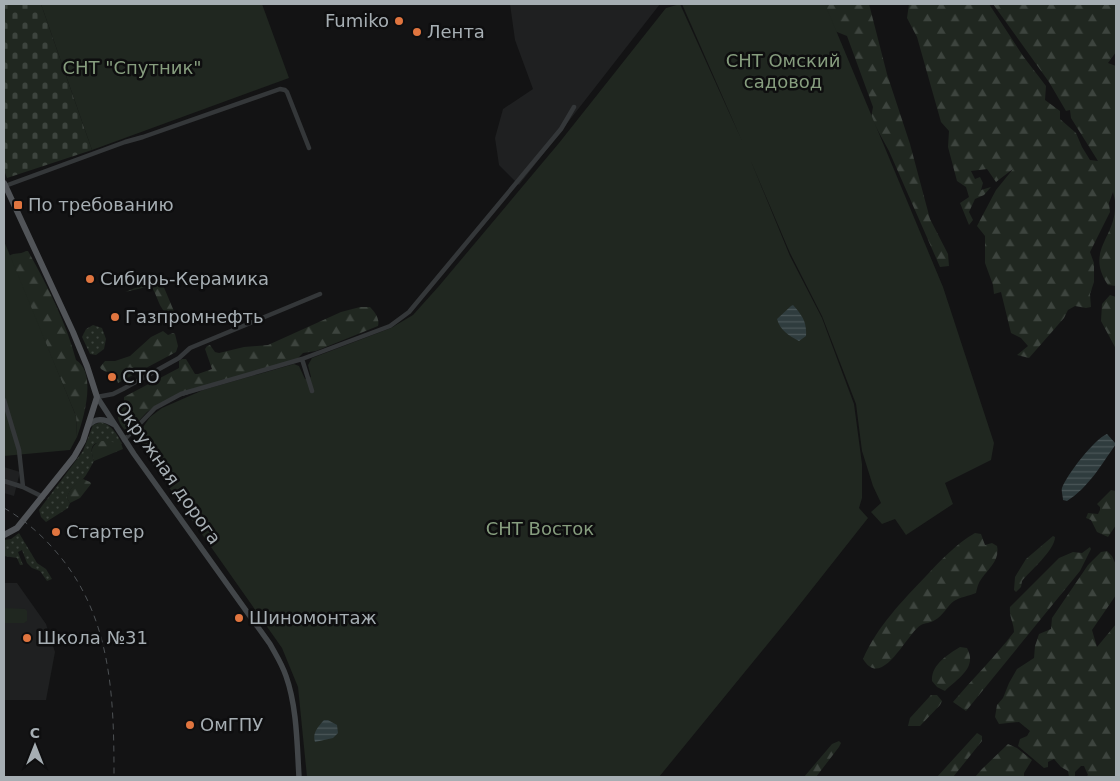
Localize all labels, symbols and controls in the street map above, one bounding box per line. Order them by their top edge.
place label: Fumiko [325,10,389,31]
marker: Fumiko [393,15,405,27]
place label: Лента [427,21,485,42]
marker: Лента [411,26,423,38]
park label: СНТ Омский садовод [726,50,840,92]
park label: СНТ "Спутник" [62,57,202,78]
place label: По требованию [28,194,174,215]
marker: По требованию [12,199,24,211]
place label: Сибирь-Керамика [100,268,269,289]
marker: Сибирь-Керамика [84,273,96,285]
place label: Газпромнефть [125,306,264,327]
marker: Газпромнефть [109,311,121,323]
place label: СТО [122,366,160,387]
marker: СТО [106,371,118,383]
street label: Окружная дорога [111,397,226,548]
park label: СНТ Восток [486,518,594,539]
place label: Стартер [66,521,145,542]
marker: Стартер [50,526,62,538]
place label: Шиномонтаж [249,607,377,628]
marker: Шиномонтаж [233,612,245,624]
place label: Школа №31 [37,627,148,648]
marker: Школа №31 [21,632,33,644]
place label: ОмГПУ [200,714,263,735]
marker: ОмГПУ [184,719,196,731]
north arrow [10,721,60,771]
text: С [30,725,40,741]

